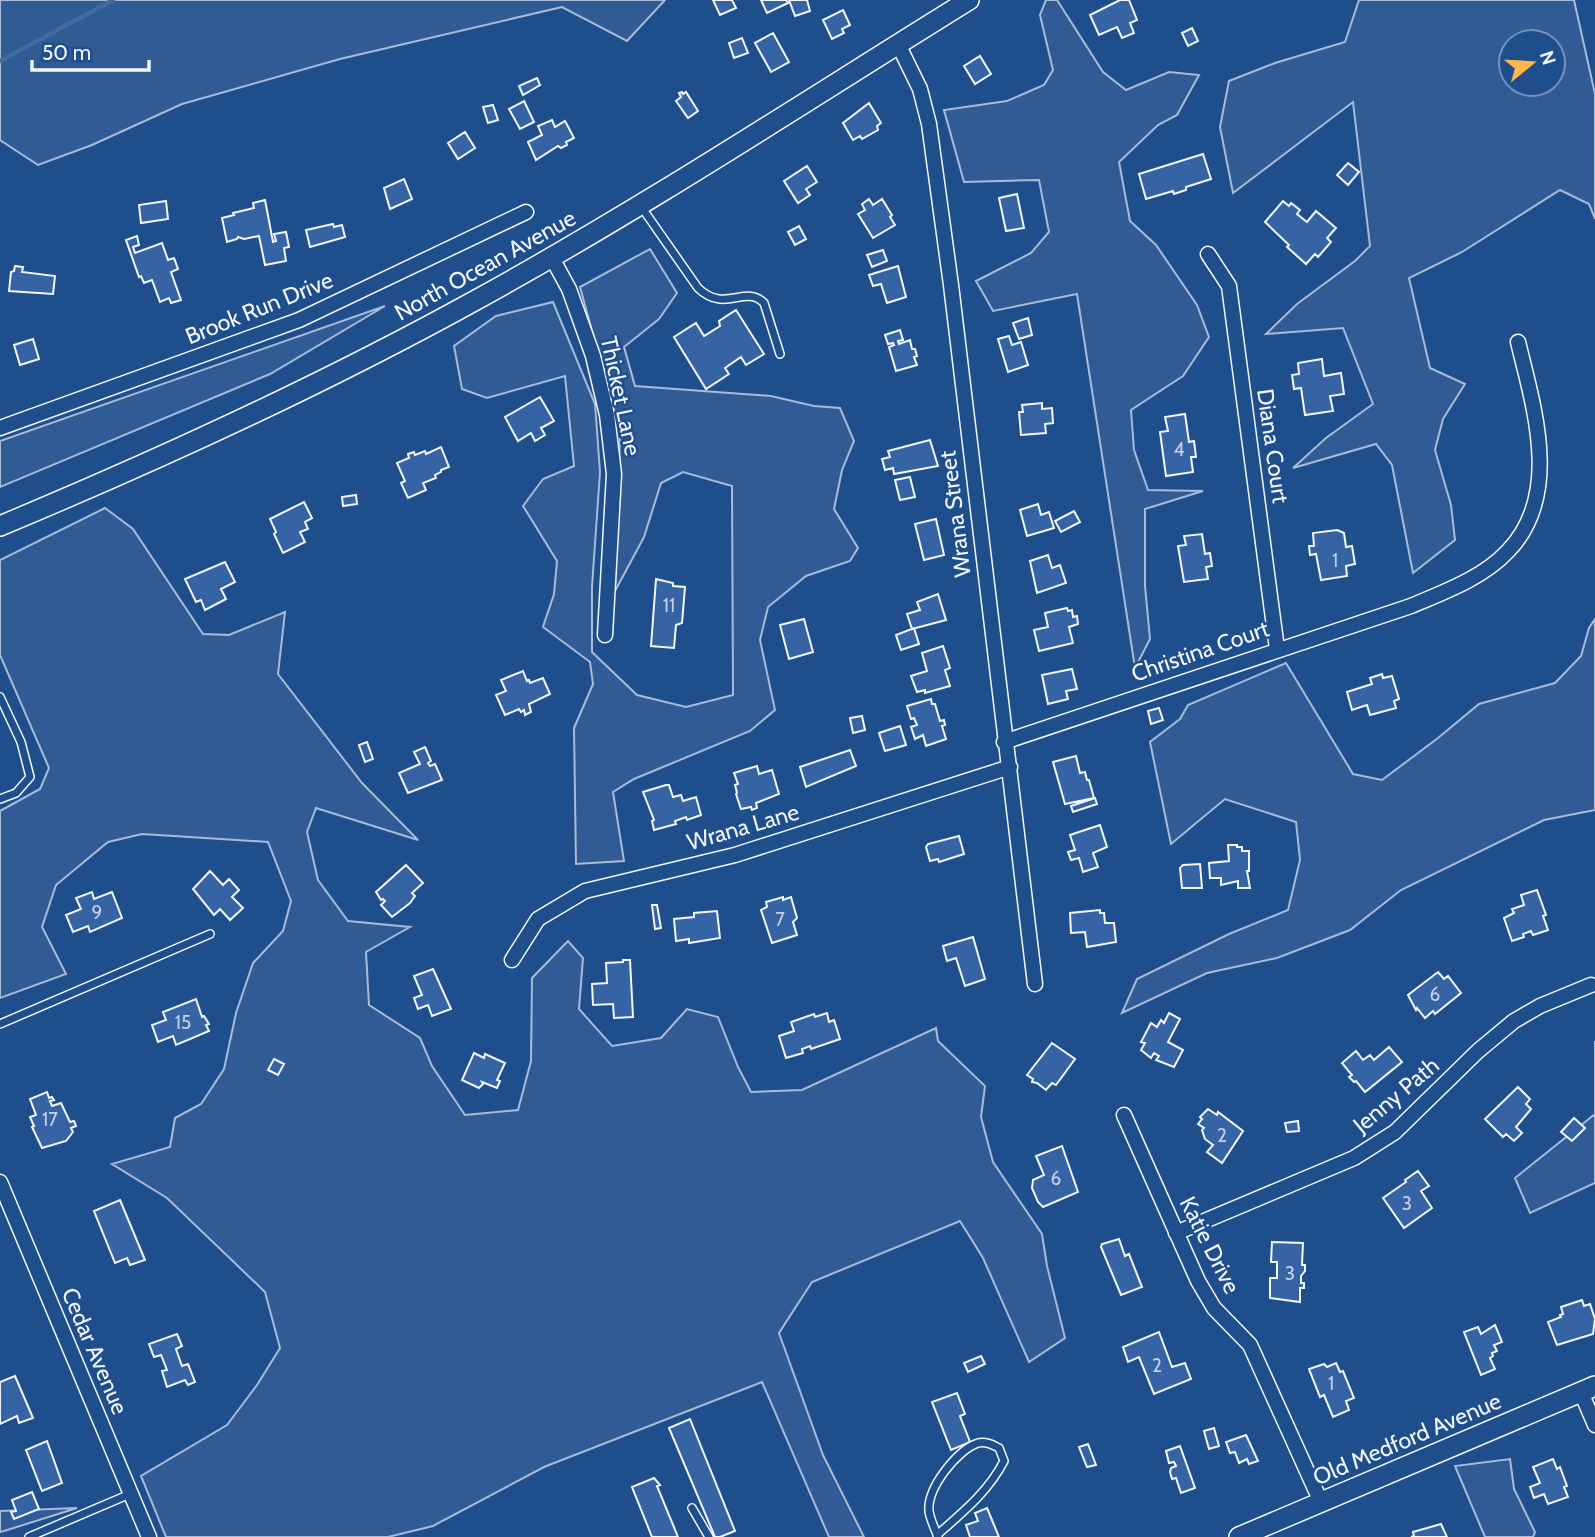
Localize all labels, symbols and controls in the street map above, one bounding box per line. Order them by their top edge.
scale bar [32,28,149,72]
north arrow [1497,28,1567,98]
text: 50 m [42,40,91,65]
text: N [1535,48,1561,68]
street label: North Ocean Avenue [390,203,581,326]
street label: Brook Run Drive [181,266,337,350]
street label: Thicket Lane [595,334,647,459]
street label: Diana Court [1251,387,1295,505]
house number: 4 [1174,438,1185,461]
street label: Wrana Street [933,449,977,579]
house number: 1 [1332,549,1338,572]
house number: 11 [663,594,675,617]
street label: Christina Court [1128,614,1273,688]
street label: Wrana Lane [684,798,803,856]
house number: 9 [92,901,102,924]
house number: 7 [775,908,785,931]
house number: 6 [1430,983,1440,1006]
house number: 15 [175,1011,191,1034]
street label: Jenny Path [1347,1051,1445,1140]
house number: 17 [42,1108,58,1131]
house number: 2 [1217,1124,1227,1147]
house number: 6 [1051,1167,1061,1190]
street label: Katie Drive [1174,1192,1246,1298]
house number: 3 [1402,1192,1412,1215]
house number: 3 [1285,1262,1295,1285]
street label: Cedar Avenue [56,1283,134,1419]
house number: 2 [1152,1354,1162,1377]
house number: 1 [1328,1372,1334,1395]
street label: Old Medford Avenue [1309,1387,1505,1491]

